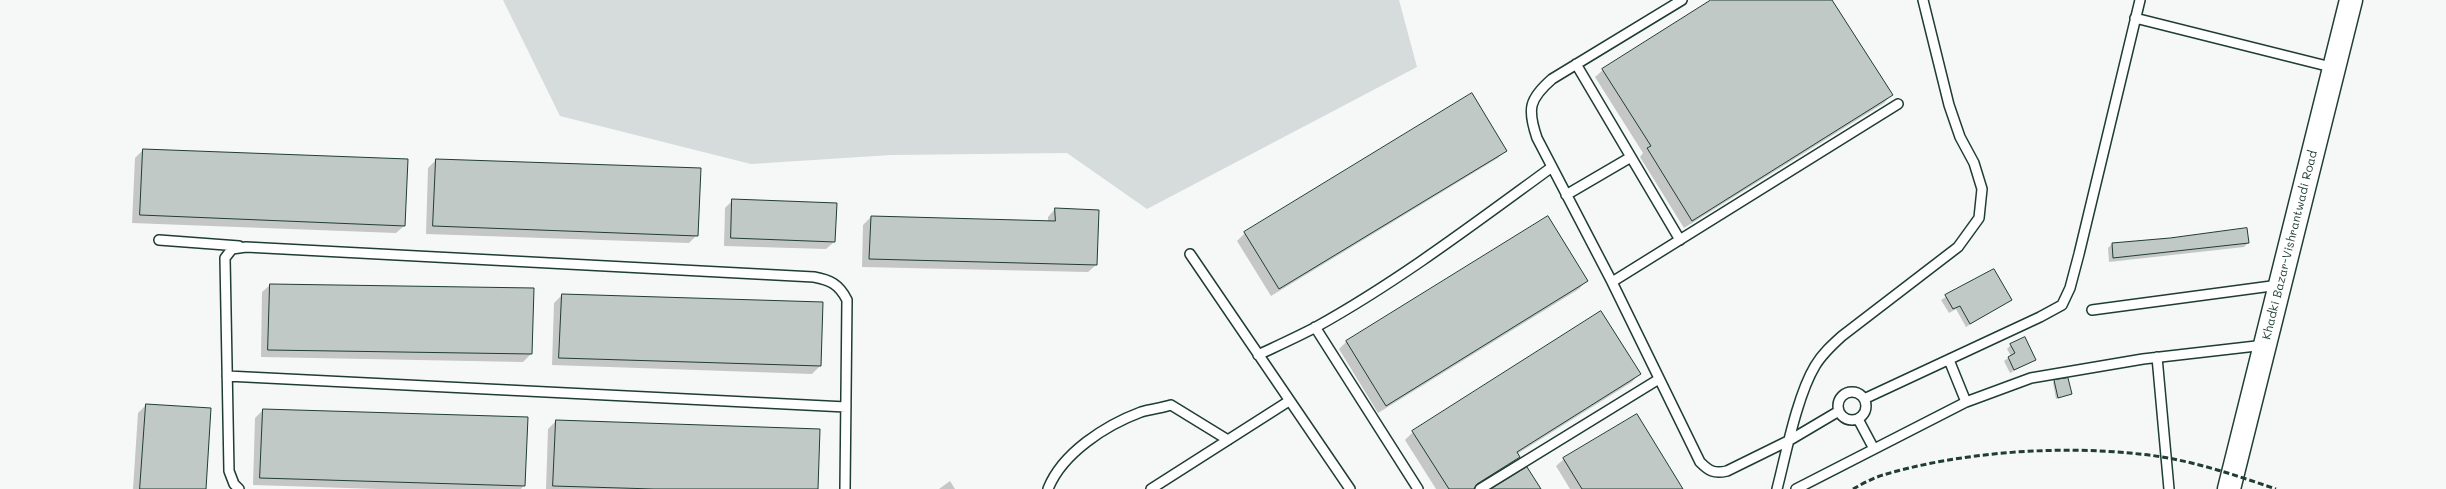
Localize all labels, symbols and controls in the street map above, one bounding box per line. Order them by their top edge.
street label: Khadki Bazar-Vishrantwadi Road [2259,149,2321,341]

